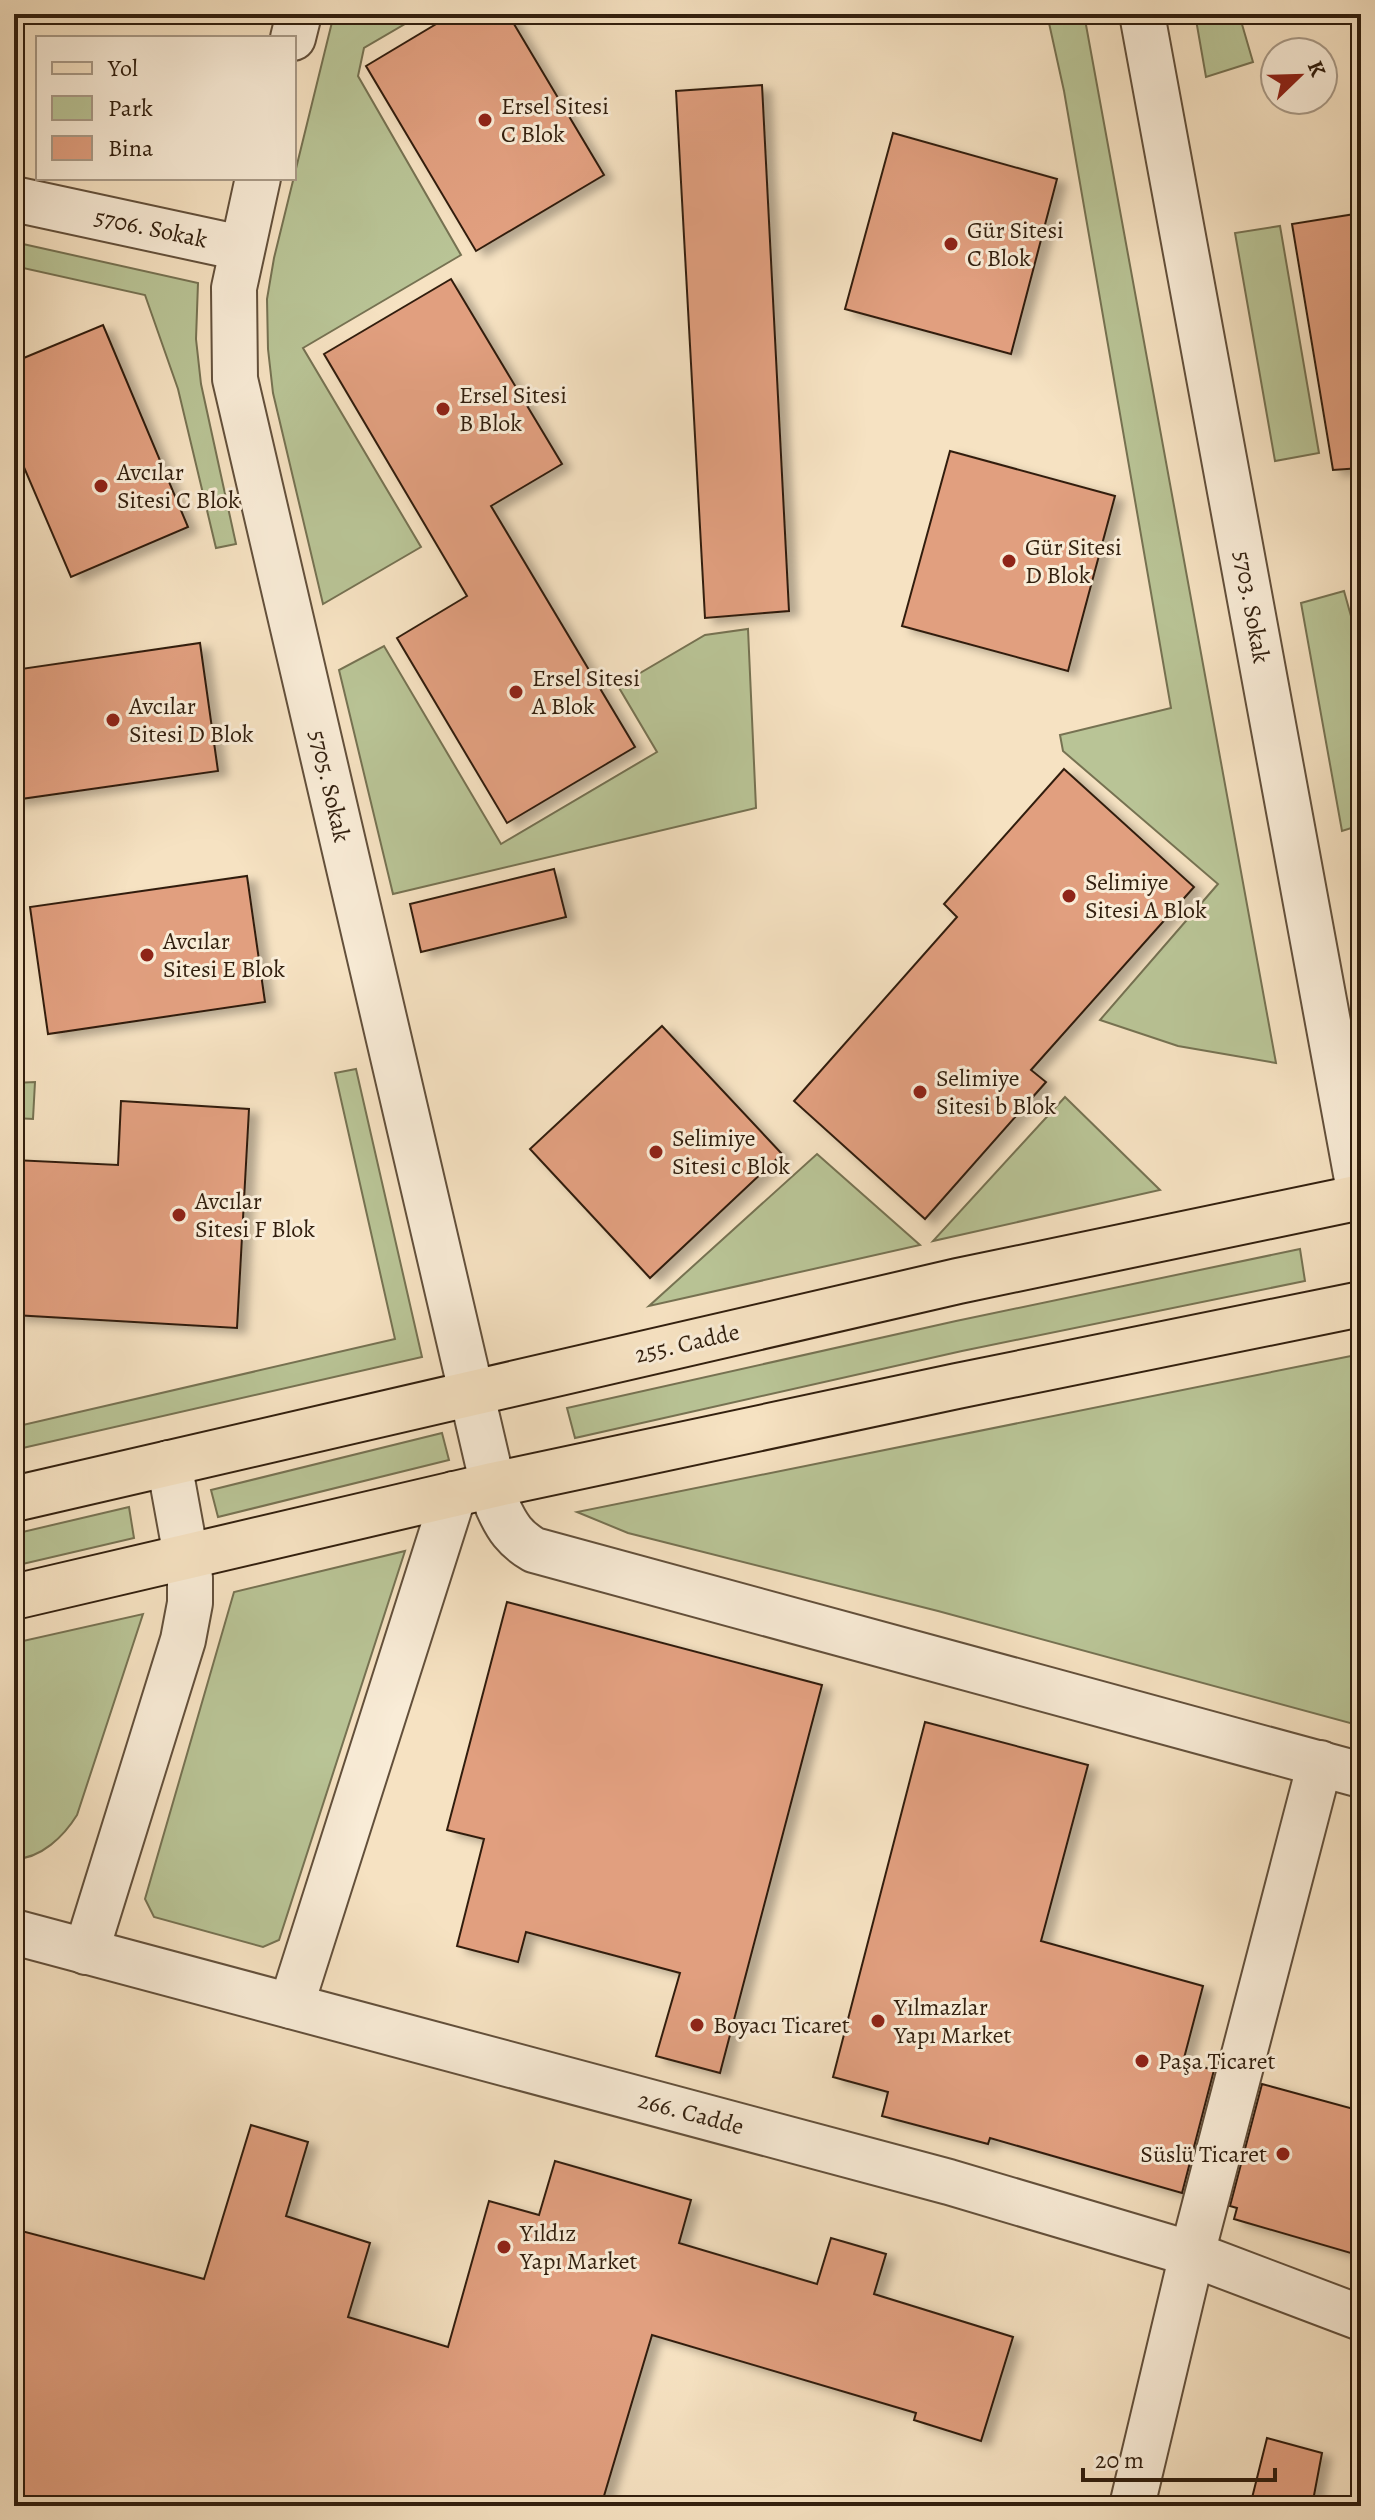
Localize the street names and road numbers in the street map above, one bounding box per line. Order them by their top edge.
street label: 5706. Sokak [92,200,210,256]
street label: 5703. Sokak [1226,548,1278,666]
street label: 5705. Sokak [302,727,358,845]
street label: 255. Cadde [632,1315,742,1371]
street label: 266. Cadde [635,2084,747,2142]

